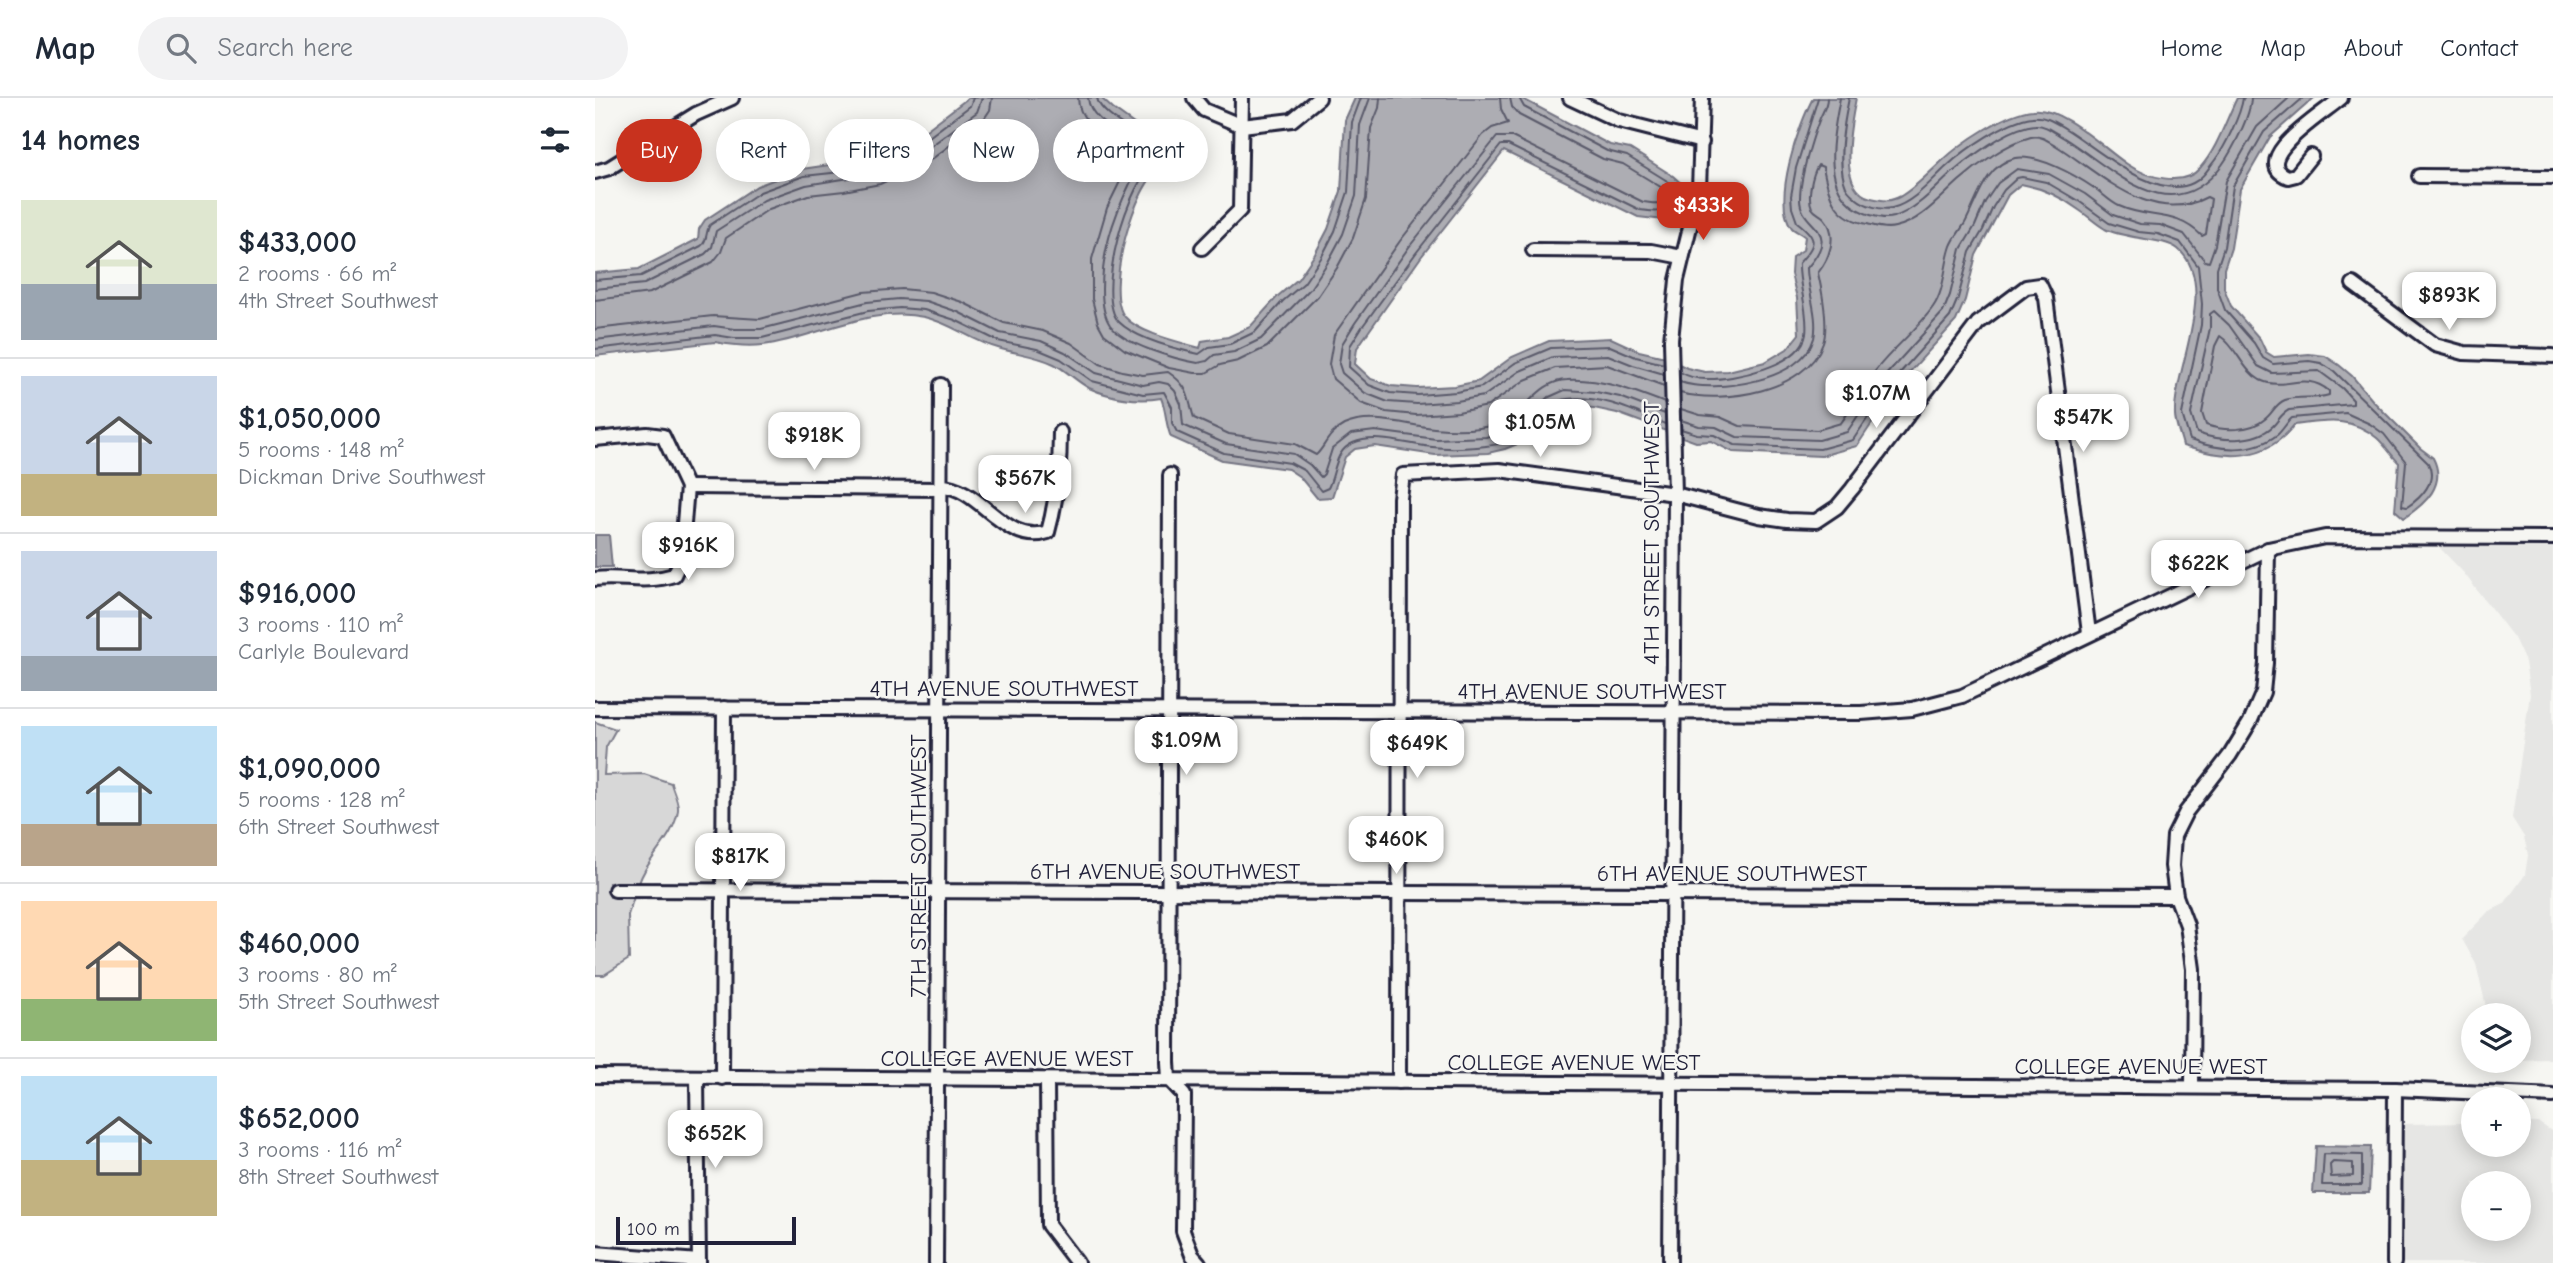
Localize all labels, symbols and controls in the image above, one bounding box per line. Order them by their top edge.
search box [138,17,628,80]
text: Map [35,29,96,67]
icon: search [162,29,200,67]
text: Search here [218,33,353,63]
text: Home [2161,34,2222,62]
text: Map [2260,34,2306,62]
text: About [2344,34,2402,62]
text: Contact [2440,34,2518,62]
chip: Buy [616,119,702,182]
chip: Rent [716,119,810,182]
chip: Filters [824,119,934,182]
chip: New [948,119,1039,182]
chip: Apartment [1053,119,1208,182]
icon: filters [536,121,574,159]
text: 14 homes [21,123,140,158]
pin: $433K [1654,183,1752,242]
text: $433K [1673,191,1733,218]
text: $433,000 [238,225,357,260]
icon: home [77,228,161,312]
text: 2 rooms · 66 m² [238,260,396,287]
pin: $893K [2400,272,2498,332]
text: $893K [2418,281,2480,308]
text: 4th Street Southwest [238,287,438,314]
pin: $1.07M [1819,370,1933,430]
text: $1.07M [1841,379,1911,406]
pin: $547K [2034,394,2132,454]
pin: $1.05M [1483,400,1597,459]
text: $1,050,000 [238,401,381,436]
street label: 4TH STREET SOUTHWEST [1638,401,1665,665]
text: $547K [2053,403,2113,430]
icon: home [77,404,161,488]
text: $1.05M [1505,408,1575,435]
pin: $918K [765,412,863,472]
text: $918K [784,421,844,448]
text: 5 rooms · 148 m² [238,436,404,463]
pin: $567K [976,456,1074,515]
text: Dickman Drive Southwest [238,463,485,490]
text: $567K [994,464,1056,491]
pin: $916K [639,522,737,582]
text: $916K [658,531,718,558]
pin: $622K [2149,540,2247,600]
text: $622K [2167,549,2229,576]
text: $916,000 [238,576,356,611]
icon: home [77,579,161,663]
text: 3 rooms · 110 m² [238,611,403,638]
text: Carlyle Boulevard [238,638,409,665]
street label: 4TH AVENUE SOUTHWEST [869,675,1139,702]
street label: 4TH AVENUE SOUTHWEST [1457,678,1727,705]
pin: $1.09M [1129,718,1243,777]
pin: $649K [1368,720,1466,780]
text: $1.09M [1151,726,1221,753]
text: $649K [1386,729,1448,756]
street label: 7TH STREET SOUTHWEST [905,734,932,998]
text: $1,090,000 [238,751,381,786]
icon: home [77,754,161,838]
text: 5 rooms · 128 m² [238,786,405,813]
text: 6th Street Southwest [238,813,439,840]
pin: $460K [1347,816,1445,876]
text: $460K [1365,825,1427,852]
pin: $817K [691,834,789,893]
text: $817K [711,842,769,869]
street label: 6TH AVENUE SOUTHWEST [1030,858,1300,885]
street label: 6TH AVENUE SOUTHWEST [1597,860,1867,887]
text: $460,000 [238,926,360,961]
icon: home [77,929,161,1013]
text: 3 rooms · 80 m² [238,961,397,988]
text: 5th Street Southwest [238,988,439,1015]
map controls [2461,1003,2531,1241]
button: layers [2461,1003,2531,1073]
street label: COLLEGE AVENUE WEST [880,1045,1134,1072]
street label: COLLEGE AVENUE WEST [1447,1049,1701,1076]
street label: COLLEGE AVENUE WEST [2014,1053,2268,1080]
button: + [2461,1087,2531,1157]
text: $652,000 [238,1101,360,1136]
icon: home [77,1104,161,1188]
pin: $652K [666,1110,764,1170]
text: $652K [684,1119,746,1146]
text: 3 rooms · 116 m² [238,1136,402,1163]
text: 8th Street Southwest [238,1163,438,1190]
button: − [2461,1171,2531,1241]
scale bar [616,1214,796,1246]
text: 100 m [627,1218,680,1240]

